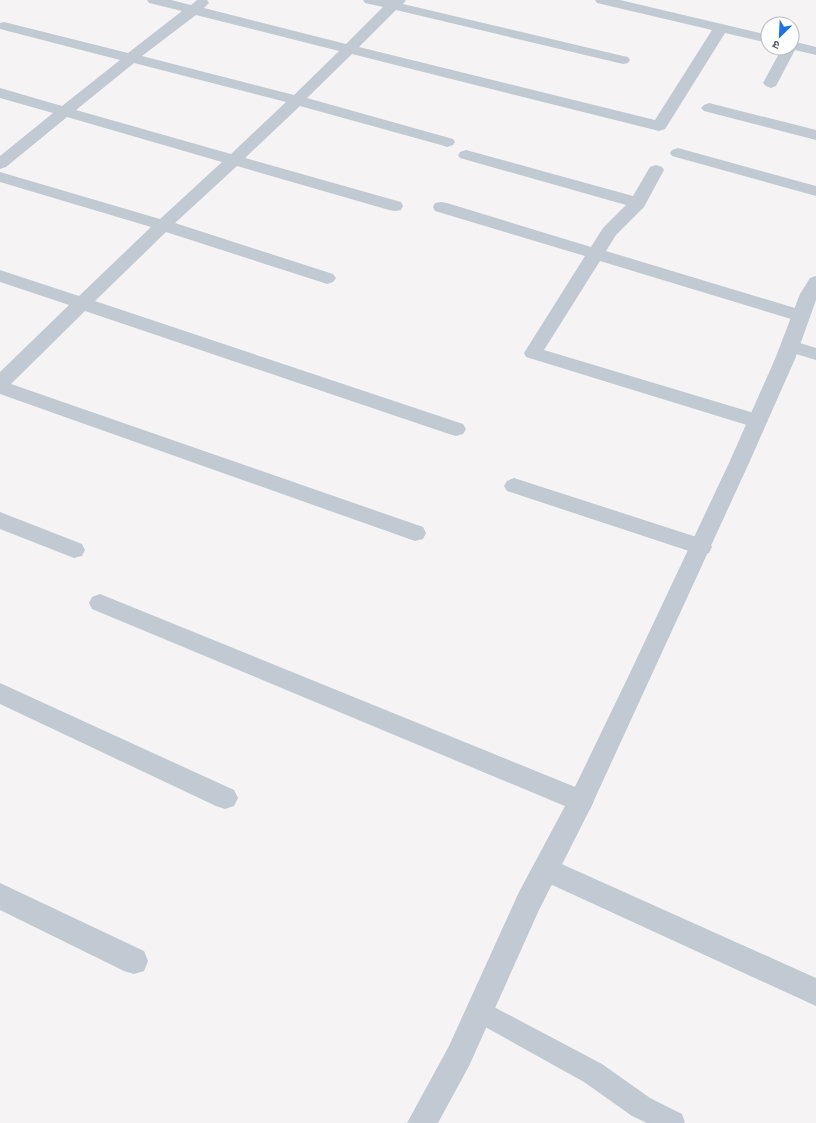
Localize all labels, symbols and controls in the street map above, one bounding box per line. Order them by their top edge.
north arrow [760,16,800,56]
text: उ [770,38,781,53]

